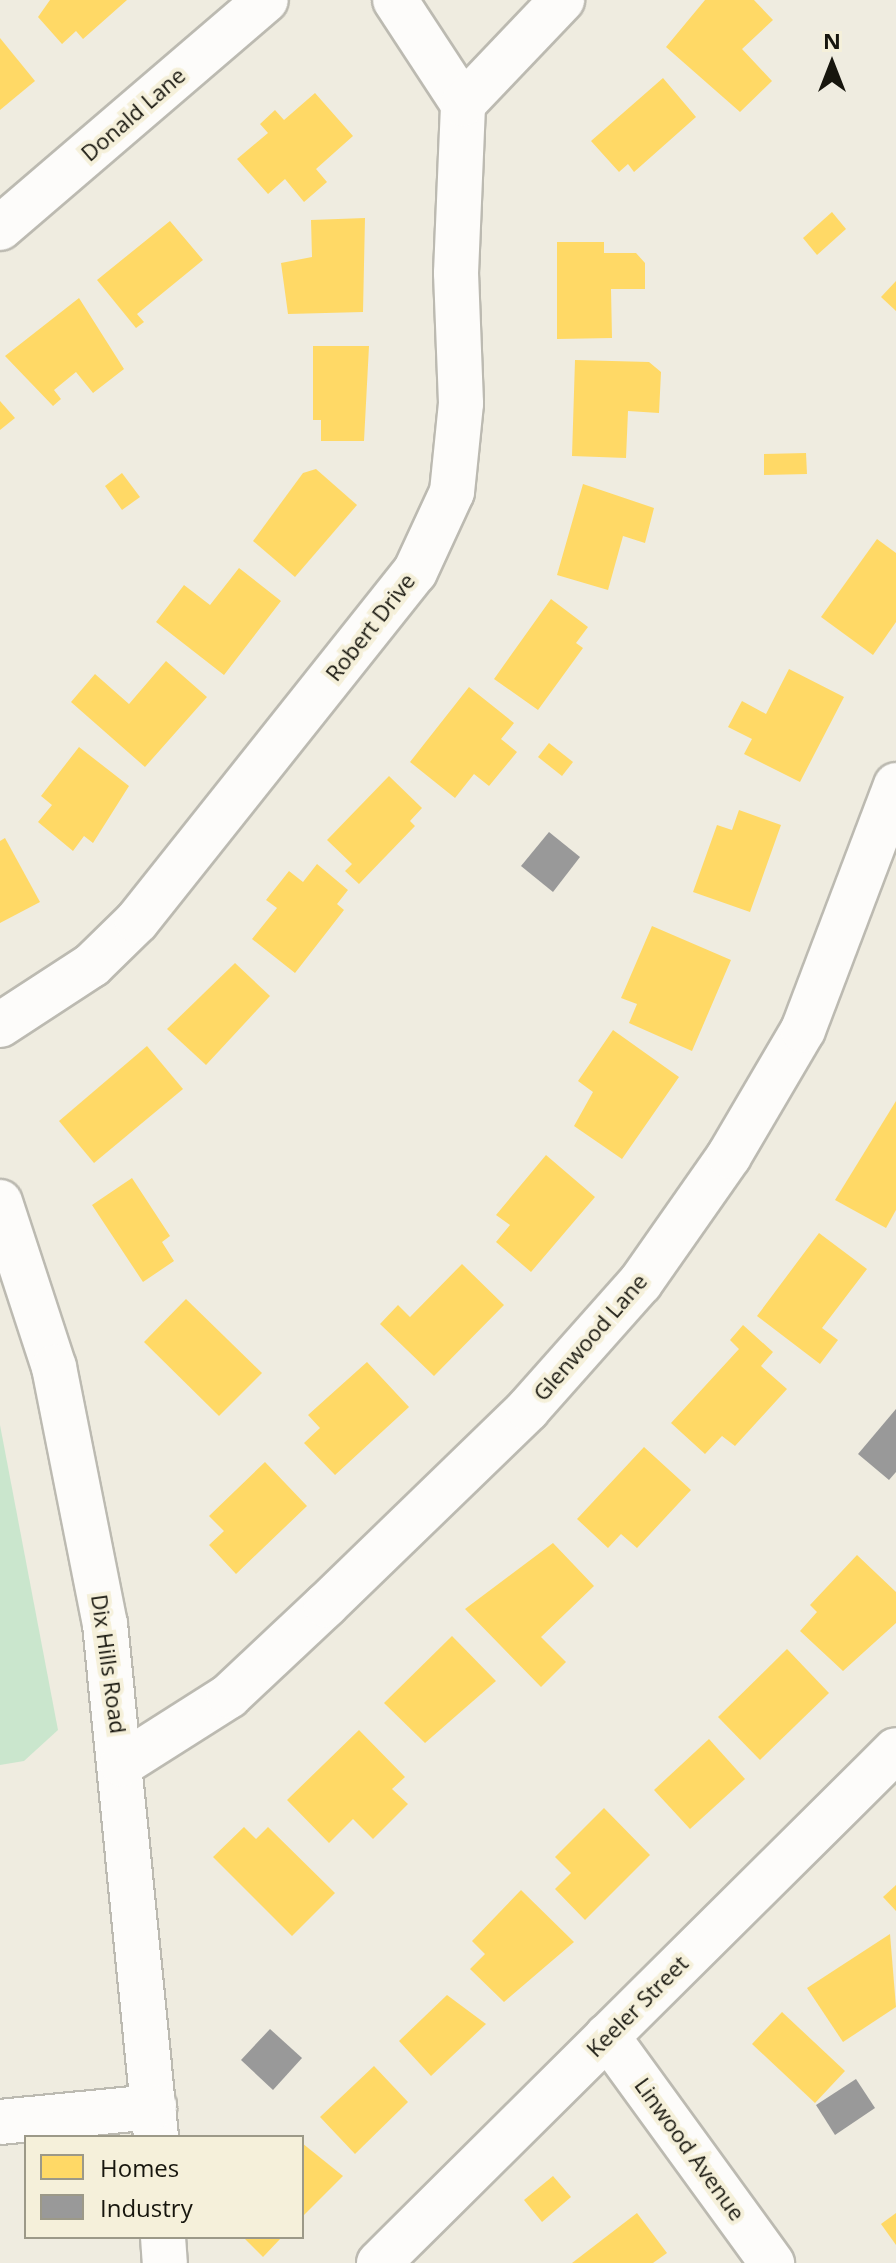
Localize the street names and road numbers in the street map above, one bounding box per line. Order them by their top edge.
street label: Donald Lane [76,62,190,166]
street label: Robert Drive [320,568,420,686]
street label: Glenwood Lane [528,1268,652,1406]
street label: Dix Hills Road [86,1593,132,1735]
street label: Keeler Street [581,1950,693,2062]
street label: Linwood Avenue [629,2073,751,2225]

